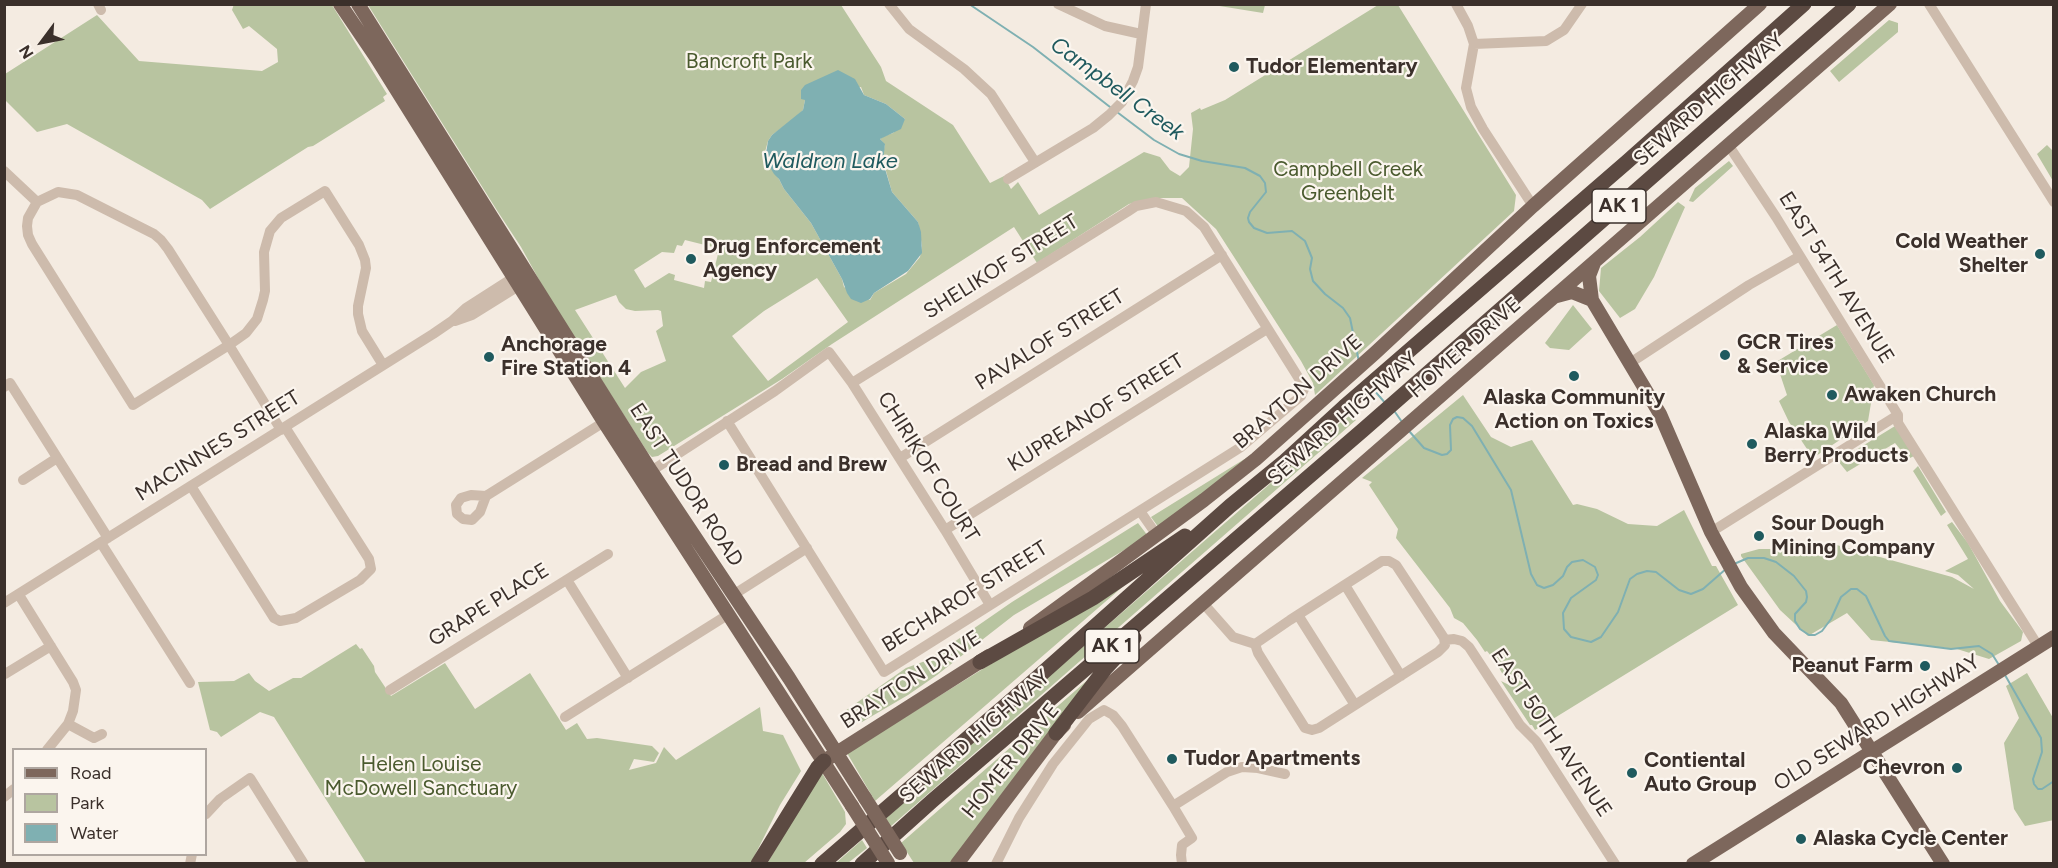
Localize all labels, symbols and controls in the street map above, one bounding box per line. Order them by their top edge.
north arrow [12,12,72,72]
street label: SEWARD HIGHWAY [1629,28,1789,172]
water label: Campbell Creek [1045,32,1189,146]
text: N [15,42,38,62]
park label: Bancroft Park [686,49,812,75]
place label: Tudor Elementary [1246,54,1418,80]
marker: Tudor Elementary [1227,60,1241,74]
water label: Waldron Lake [762,149,898,175]
park label: Campbell Creek Greenbelt [1273,157,1423,207]
street label: EAST 54TH AVENUE [1773,187,1899,369]
road number: AK 1 [1592,189,1646,223]
street label: SHELIKOF STREET [919,209,1083,325]
place label: Cold Weather Shelter [1895,229,2028,279]
place label: Drug Enforcement Agency [703,234,881,284]
marker: Cold Weather Shelter [2033,247,2047,261]
marker: Drug Enforcement Agency [684,252,698,266]
street label: PAVALOF STREET [971,284,1129,396]
street label: HOMER DRIVE [1404,292,1526,404]
street label: BRAYTON DRIVE [1228,329,1368,455]
place label: GCR Tires & Service [1737,330,1834,380]
place label: Anchorage Fire Station 4 [501,332,631,382]
street label: SEWARD HIGHWAY [1263,347,1423,491]
marker: GCR Tires & Service [1718,348,1732,362]
street label: KUPREANOF STREET [1003,349,1189,477]
marker: Anchorage Fire Station 4 [482,350,496,364]
marker: Alaska Community Action on Toxics [1567,369,1581,383]
place label: Awaken Church [1844,382,1996,408]
street label: MACINNES STREET [131,385,305,507]
place label: Alaska Community Action on Toxics [1483,385,1665,435]
street label: CHIRIKOF COURT [872,387,984,547]
marker: Awaken Church [1825,388,1839,402]
street label: EAST TUDOR ROAD [624,398,748,572]
place label: Alaska Wild Berry Products [1764,419,1908,469]
marker: Alaska Wild Berry Products [1745,437,1759,451]
place label: Bread and Brew [736,452,887,478]
marker: Bread and Brew [717,458,731,472]
place label: Sour Dough Mining Company [1771,511,1935,561]
marker: Sour Dough Mining Company [1752,529,1766,543]
street label: BECHAROF STREET [878,536,1052,658]
street label: GRAPE PLACE [424,558,554,652]
street label: BRAYTON DRIVE [836,625,986,735]
road number: AK 1 [1085,629,1139,663]
street label: EAST 50TH AVENUE [1485,644,1617,822]
street label: OLD SEWARD HIGHWAY [1769,649,1985,797]
place label: Peanut Farm [1791,653,1913,679]
marker: Peanut Farm [1918,659,1932,673]
street label: SEWARD HIGHWAY [895,665,1055,809]
street label: HOMER DRIVE [957,698,1065,824]
place label: Tudor Apartments [1184,746,1360,772]
legend [12,748,207,856]
place label: Contiental Auto Group [1644,748,1757,798]
park label: Helen Louise McDowell Sanctuary [325,752,517,802]
marker: Tudor Apartments [1165,752,1179,766]
place label: Chevron [1863,755,1945,781]
marker: Chevron [1950,761,1964,775]
text: Road [70,762,111,784]
marker: Contiental Auto Group [1625,766,1639,780]
text: Park [70,792,104,814]
text: Water [70,822,118,844]
place label: Alaska Cycle Center [1813,826,2008,852]
marker: Alaska Cycle Center [1794,832,1808,846]

